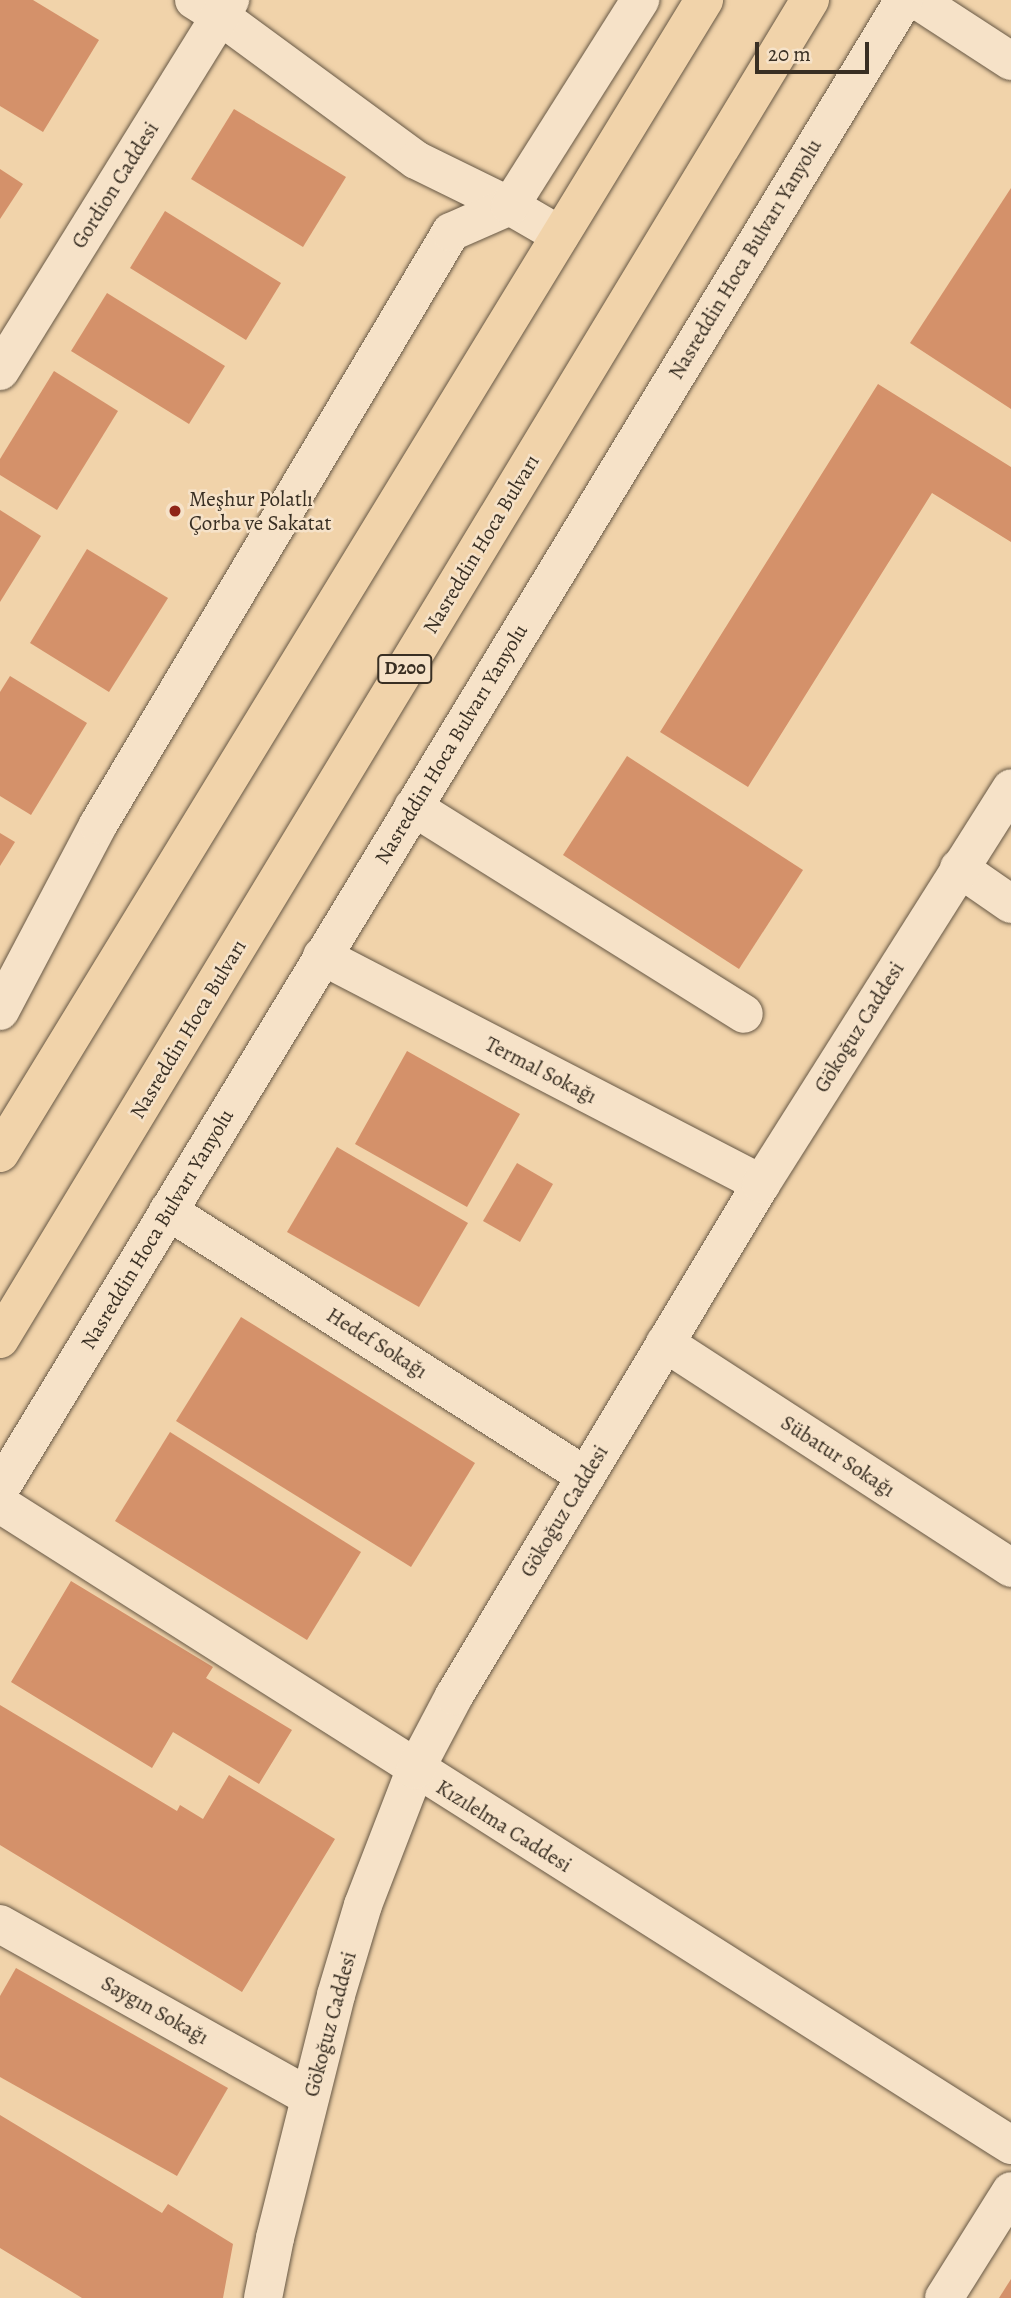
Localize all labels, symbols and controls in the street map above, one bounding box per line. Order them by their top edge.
scale bar [759,28,873,72]
text: 20 m [768,40,811,68]
street label: Gordion Caddesi [66,117,164,253]
street label: Nasreddin Hoca Bulvarı Yanyolu [663,134,827,384]
street label: Nasreddin Hoca Bulvarı [418,450,544,638]
place label: Meşhur Polatlı Çorba ve Sakatat [189,486,331,536]
marker: Meşhur Polatlı Çorba ve Sakatat [167,503,183,519]
street label: Nasreddin Hoca Bulvarı Yanyolu [369,619,533,869]
road number: D200 [377,654,433,684]
street label: Nasreddin Hoca Bulvarı [125,935,251,1123]
street label: Gökoğuz Caddesi [809,957,909,1097]
street label: Termal Sokağı [481,1031,601,1109]
street label: Nasreddin Hoca Bulvarı Yanyolu [75,1104,239,1354]
street label: Hedef Sokağı [322,1302,432,1384]
street label: Sübatur Sokağı [776,1410,900,1502]
street label: Gökoğuz Caddesi [515,1440,613,1582]
street label: Kızılelma Caddesi [432,1774,576,1878]
street label: Gökoğuz Caddesi [298,1949,362,2099]
street label: Saygın Sokağı [97,1970,213,2050]

